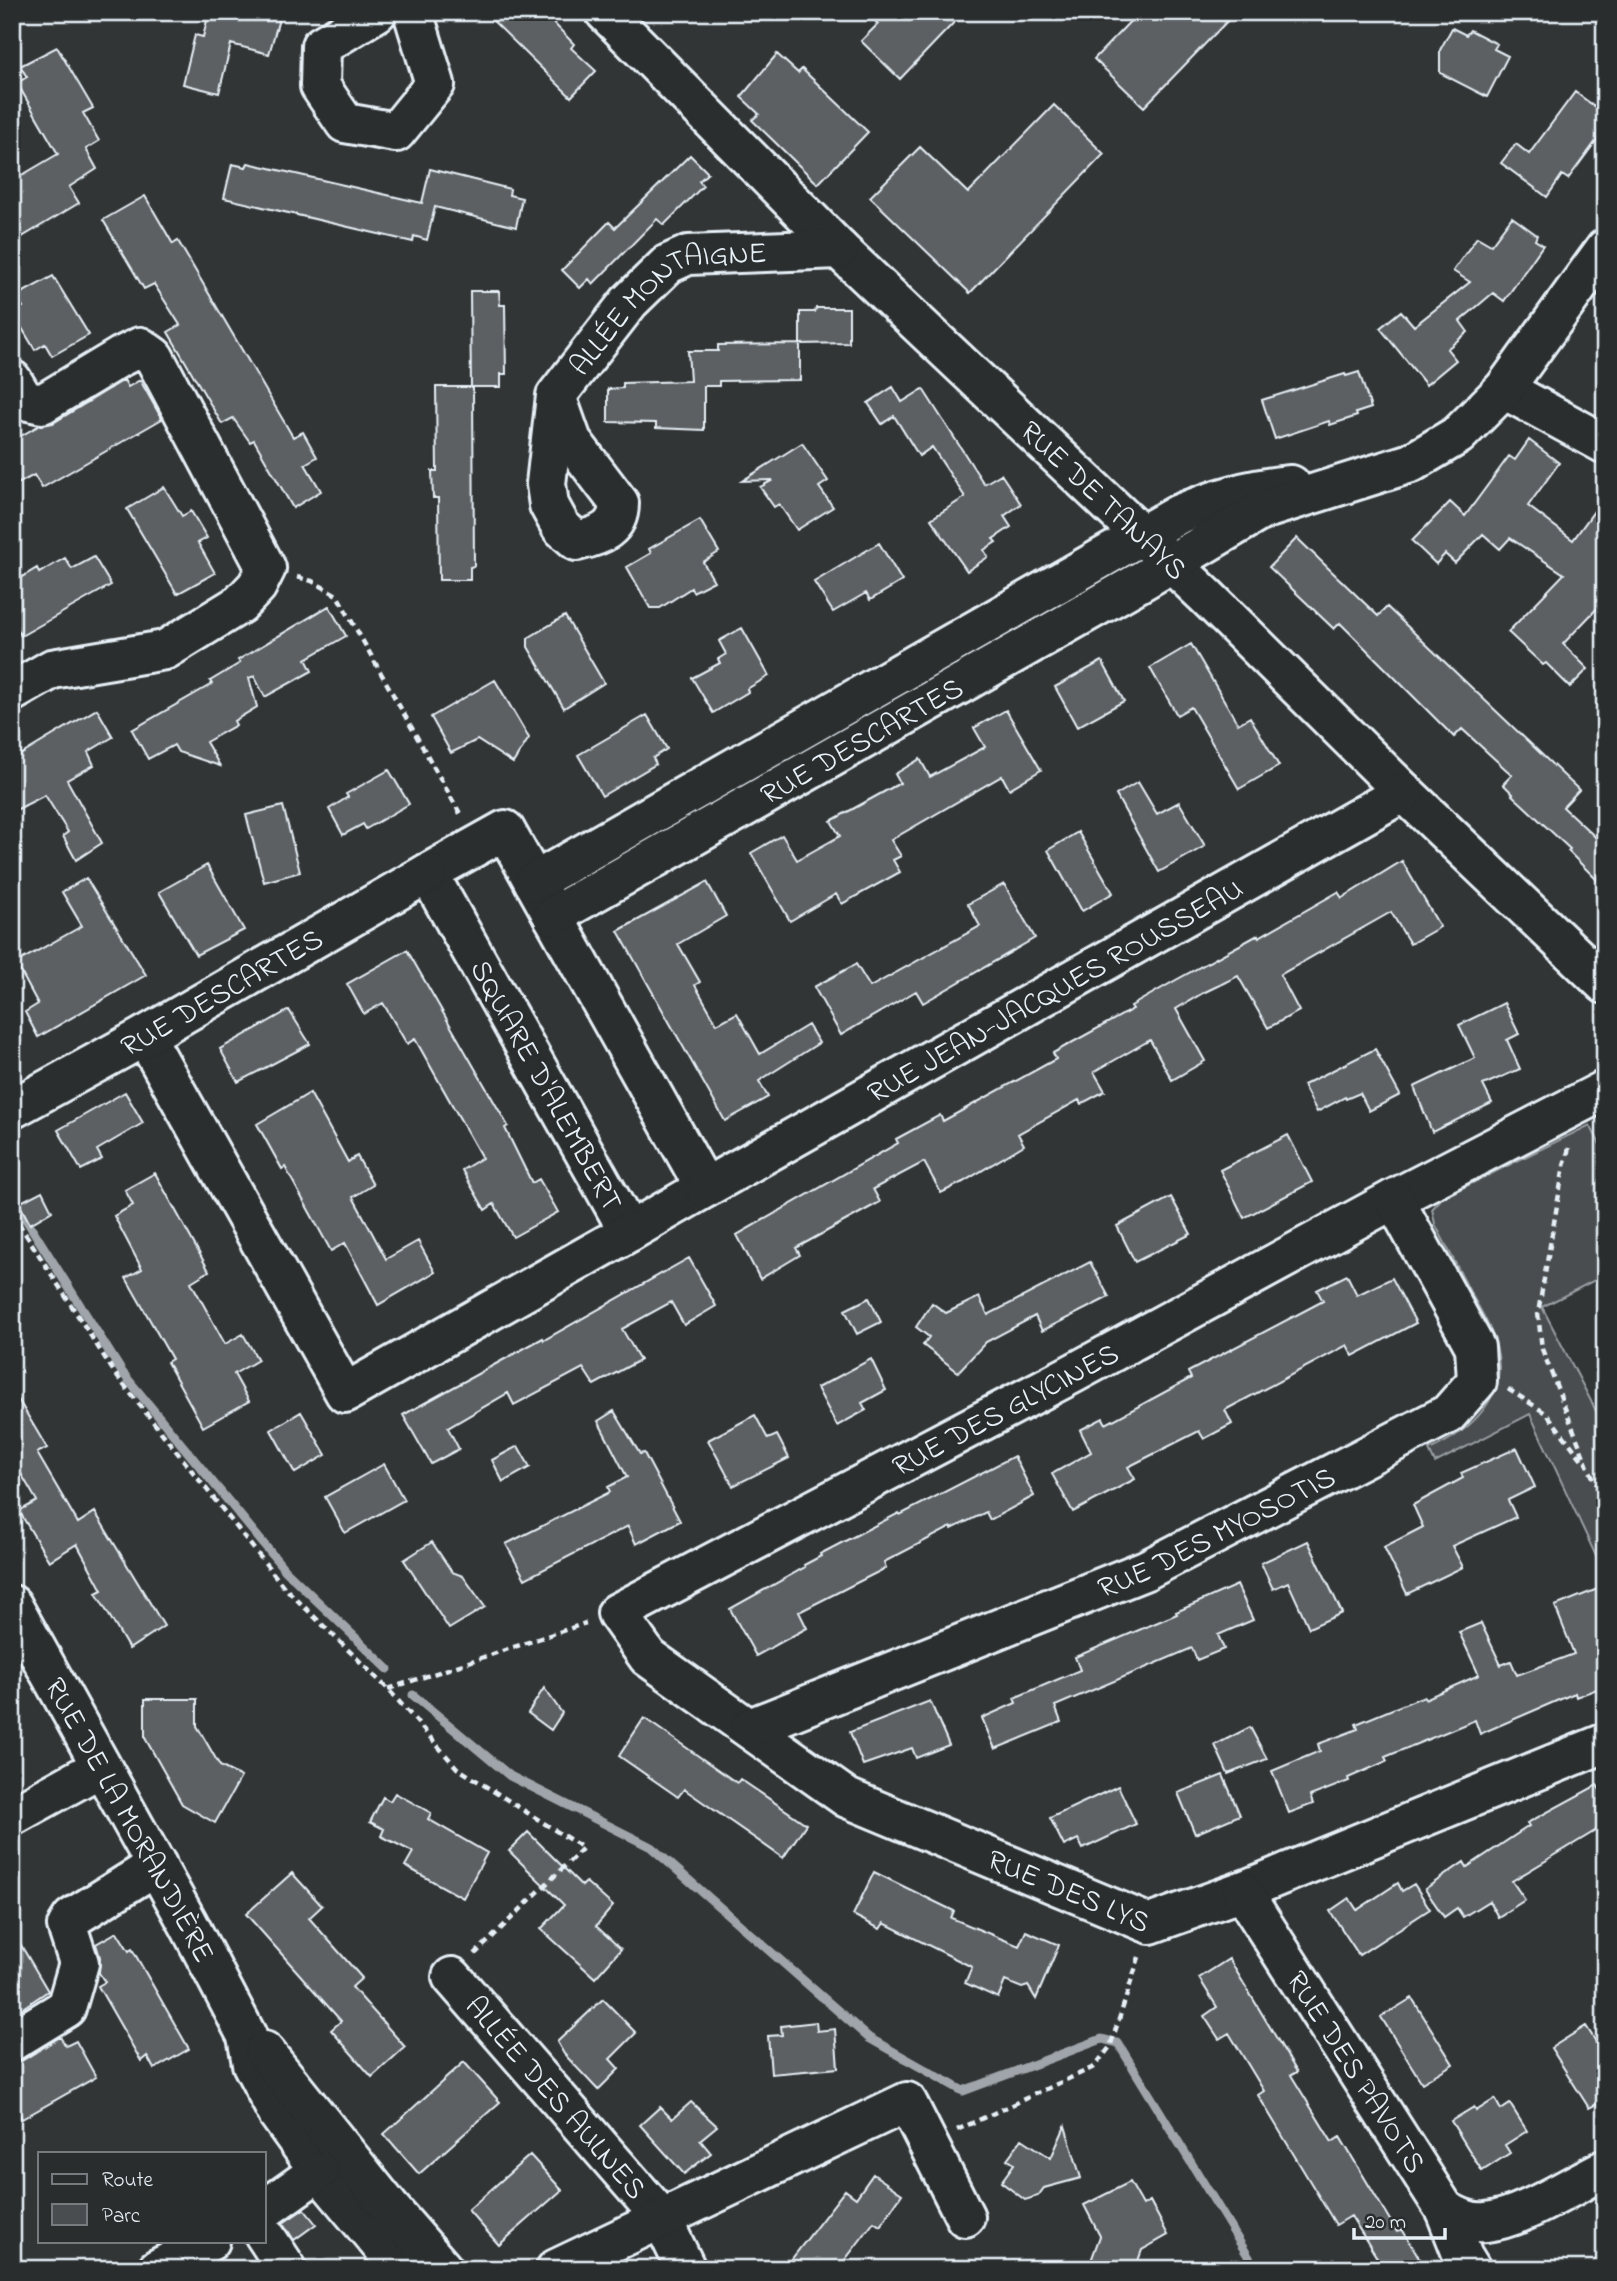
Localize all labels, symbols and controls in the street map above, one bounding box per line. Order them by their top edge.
street label: ALLÉE MONTAIGNE [560,233,768,387]
street label: RUE DE TANAYS [1008,412,1196,592]
street label: RUE DESCARTES [753,668,972,818]
street label: RUE JEAN-JACQUES ROUSSEAU [860,868,1252,1117]
street label: RUE DESCARTES [114,919,332,1070]
street label: SQUARE D'ALEMBERT [457,953,632,1220]
street label: RUE DES GLYCINES [885,1333,1128,1490]
street label: RUE DES MYOSOTIS [1092,1457,1344,1612]
street label: RUE DE LA MORANDIÈRE [31,1670,224,1971]
street label: RUE DES LYS [980,1840,1156,1946]
street label: RUE DES PAVOTS [1273,1963,1435,2183]
street label: ALLÉE DES AULNES [453,1987,655,2211]
legend [38,2152,266,2242]
text: Route [102,2166,154,2196]
scale bar [1354,2197,1446,2241]
text: Parc [102,2202,141,2232]
text: 20 m [1365,2208,1406,2238]

